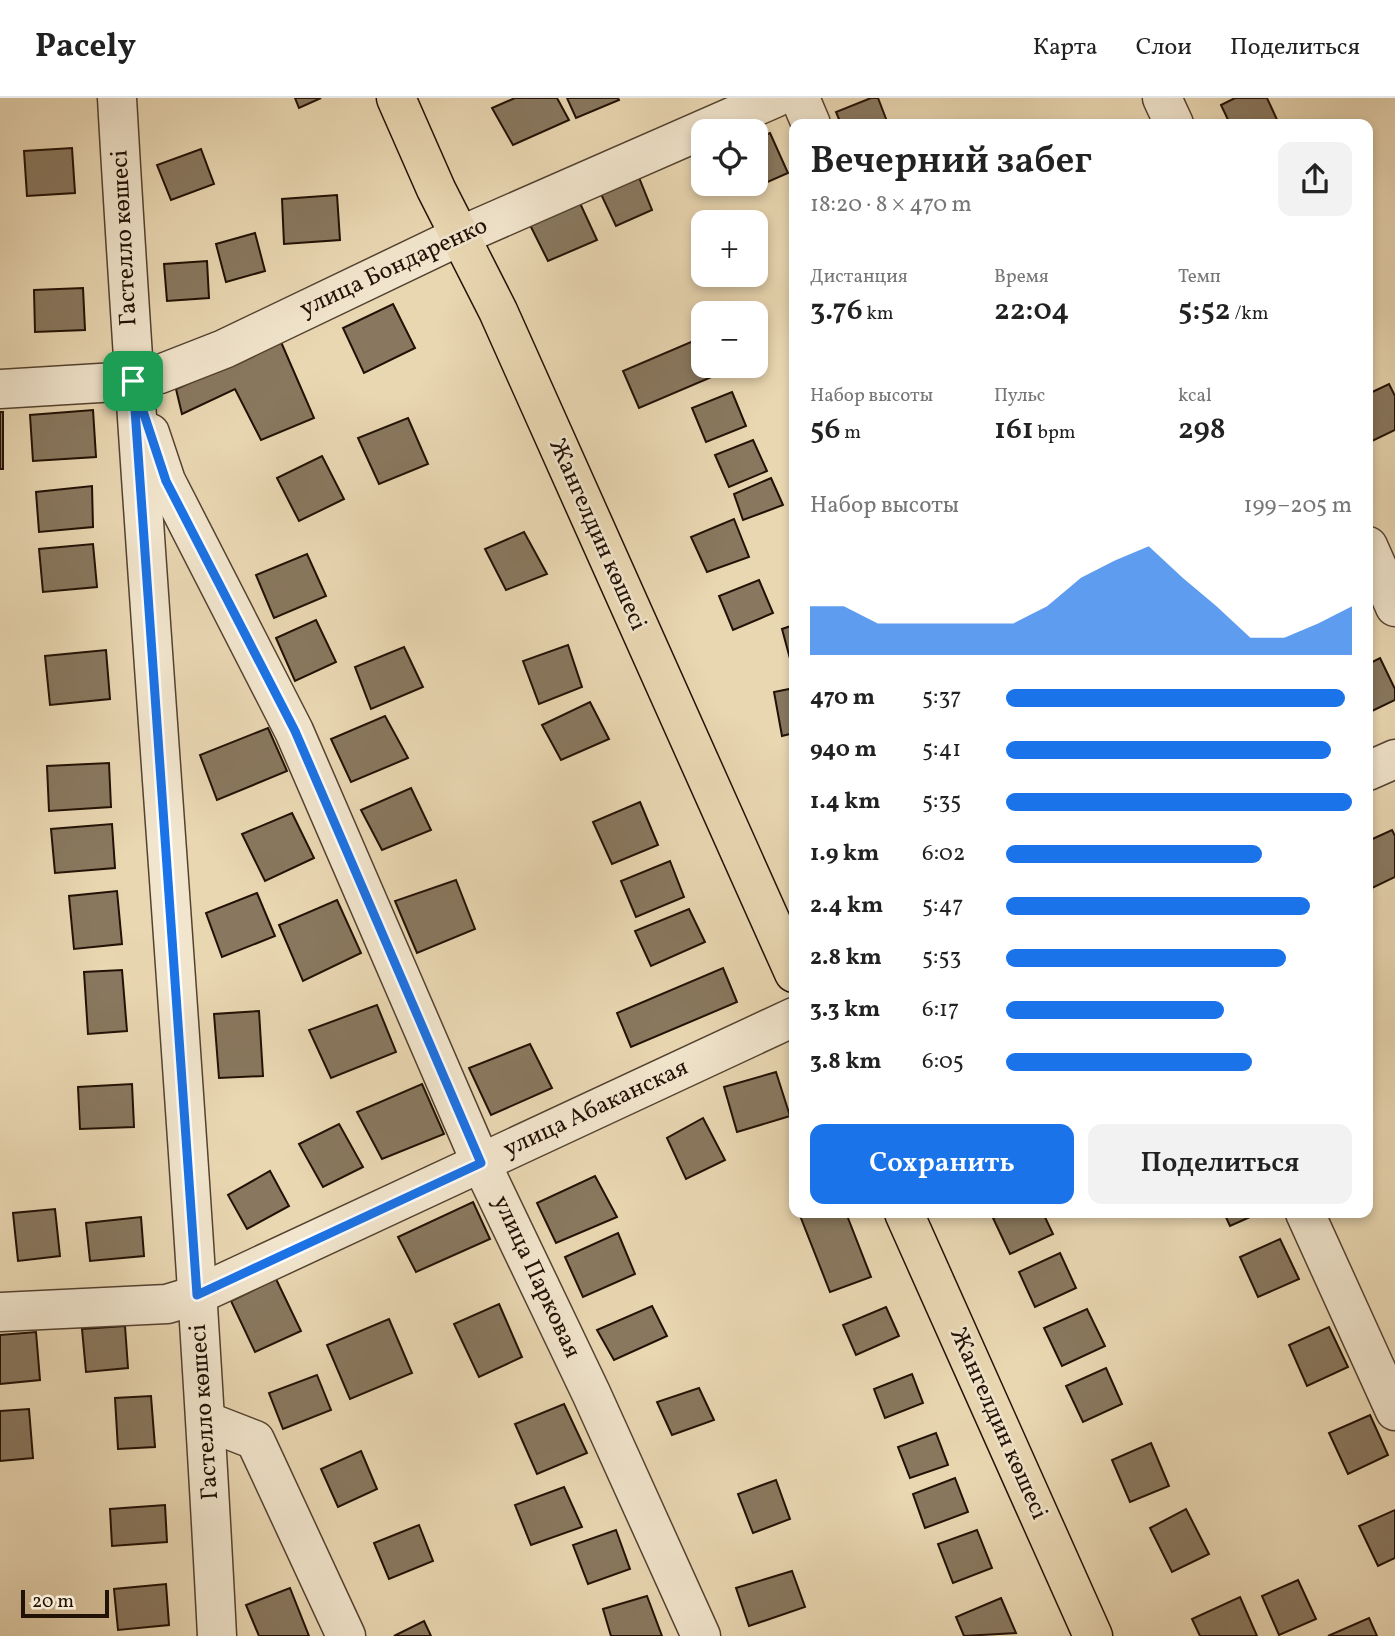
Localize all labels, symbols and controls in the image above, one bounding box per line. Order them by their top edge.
text: Pacely [35,25,136,71]
text: Карта [1033,31,1098,65]
text: Слои [1136,31,1192,65]
text: Поделиться [1230,31,1360,65]
map controls [691,119,768,378]
button: locate [691,119,768,196]
text: Вечерний забег [810,136,1092,189]
button: share [1278,142,1352,216]
street label: Гастелло көшесі [103,149,147,327]
text: 18:20 · 8 × 470 m [810,189,972,221]
street label: улица Бондаренко [295,210,493,326]
button: + [691,210,768,287]
text: Дистанция [810,264,908,290]
text: Время [994,264,1049,290]
text: Темп [1178,264,1221,290]
text: 3.76 [810,290,863,332]
text: 22:04 [994,290,1069,332]
text: 5:52 [1178,290,1231,332]
button: − [691,301,768,378]
text: km [863,301,894,327]
text: /km [1231,301,1269,327]
pin [103,351,163,411]
icon: arrive [114,362,152,400]
text: Набор высоты [810,383,933,409]
text: Пульс [994,383,1045,409]
text: kcal [1178,383,1212,409]
text: 56 [810,409,840,451]
text: 161 [994,409,1034,451]
text: 298 [1178,409,1226,451]
text: m [840,420,861,446]
text: bpm [1034,420,1076,446]
street label: Жангелдин көшесі [539,434,655,636]
text: Набор высоты [810,490,959,522]
text: 199–205 m [1244,490,1352,522]
text: 470 m [810,682,875,714]
text: 5:37 [922,682,961,714]
text: 940 m [810,734,877,766]
text: 5:41 [922,734,961,766]
text: 1.4 km [810,786,881,818]
text: 5:35 [922,786,961,818]
text: 1.9 km [810,838,879,870]
text: 6:02 [922,838,965,870]
text: 2.4 km [810,890,883,922]
text: 5:47 [922,890,963,922]
text: 2.8 km [810,942,882,974]
text: 5:53 [922,942,961,974]
text: 3.3 km [810,994,880,1026]
text: 6:17 [922,994,959,1026]
text: 3.8 km [810,1046,882,1078]
text: 6:05 [922,1046,964,1078]
street label: улица Абаканская [498,1051,694,1167]
button: Сохранить [810,1124,1074,1204]
button: Поделиться [1088,1124,1352,1204]
street label: улица Парковая [483,1190,589,1364]
street label: Гастелло көшесі [182,1323,228,1501]
street label: Жангелдин көшесі [940,1323,1056,1525]
scale bar [21,1587,108,1619]
text: 20 m [32,1589,74,1615]

